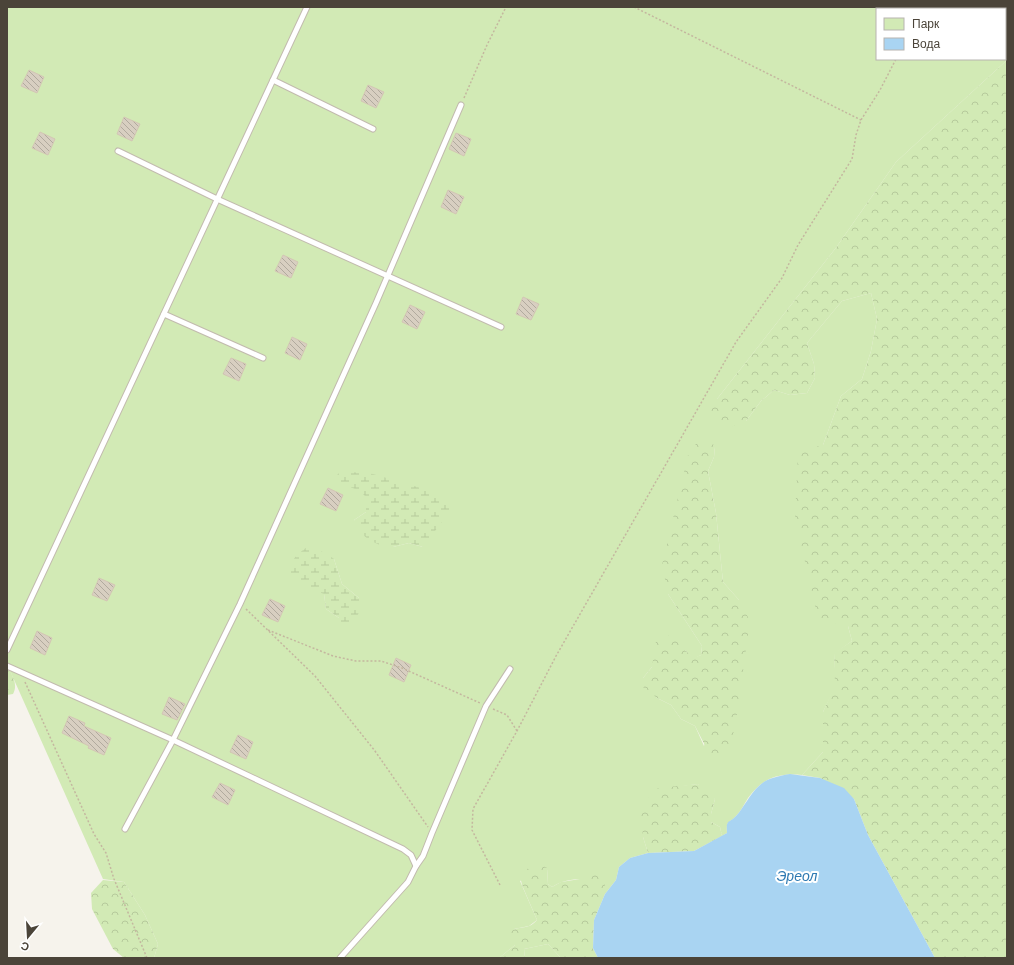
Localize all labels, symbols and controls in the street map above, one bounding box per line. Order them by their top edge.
legend [876,8,1006,60]
text: Парк [912,17,940,31]
text: Вода [912,37,940,51]
water label: Эреол [777,868,817,884]
north arrow [8,917,48,957]
text: С [19,939,31,953]

